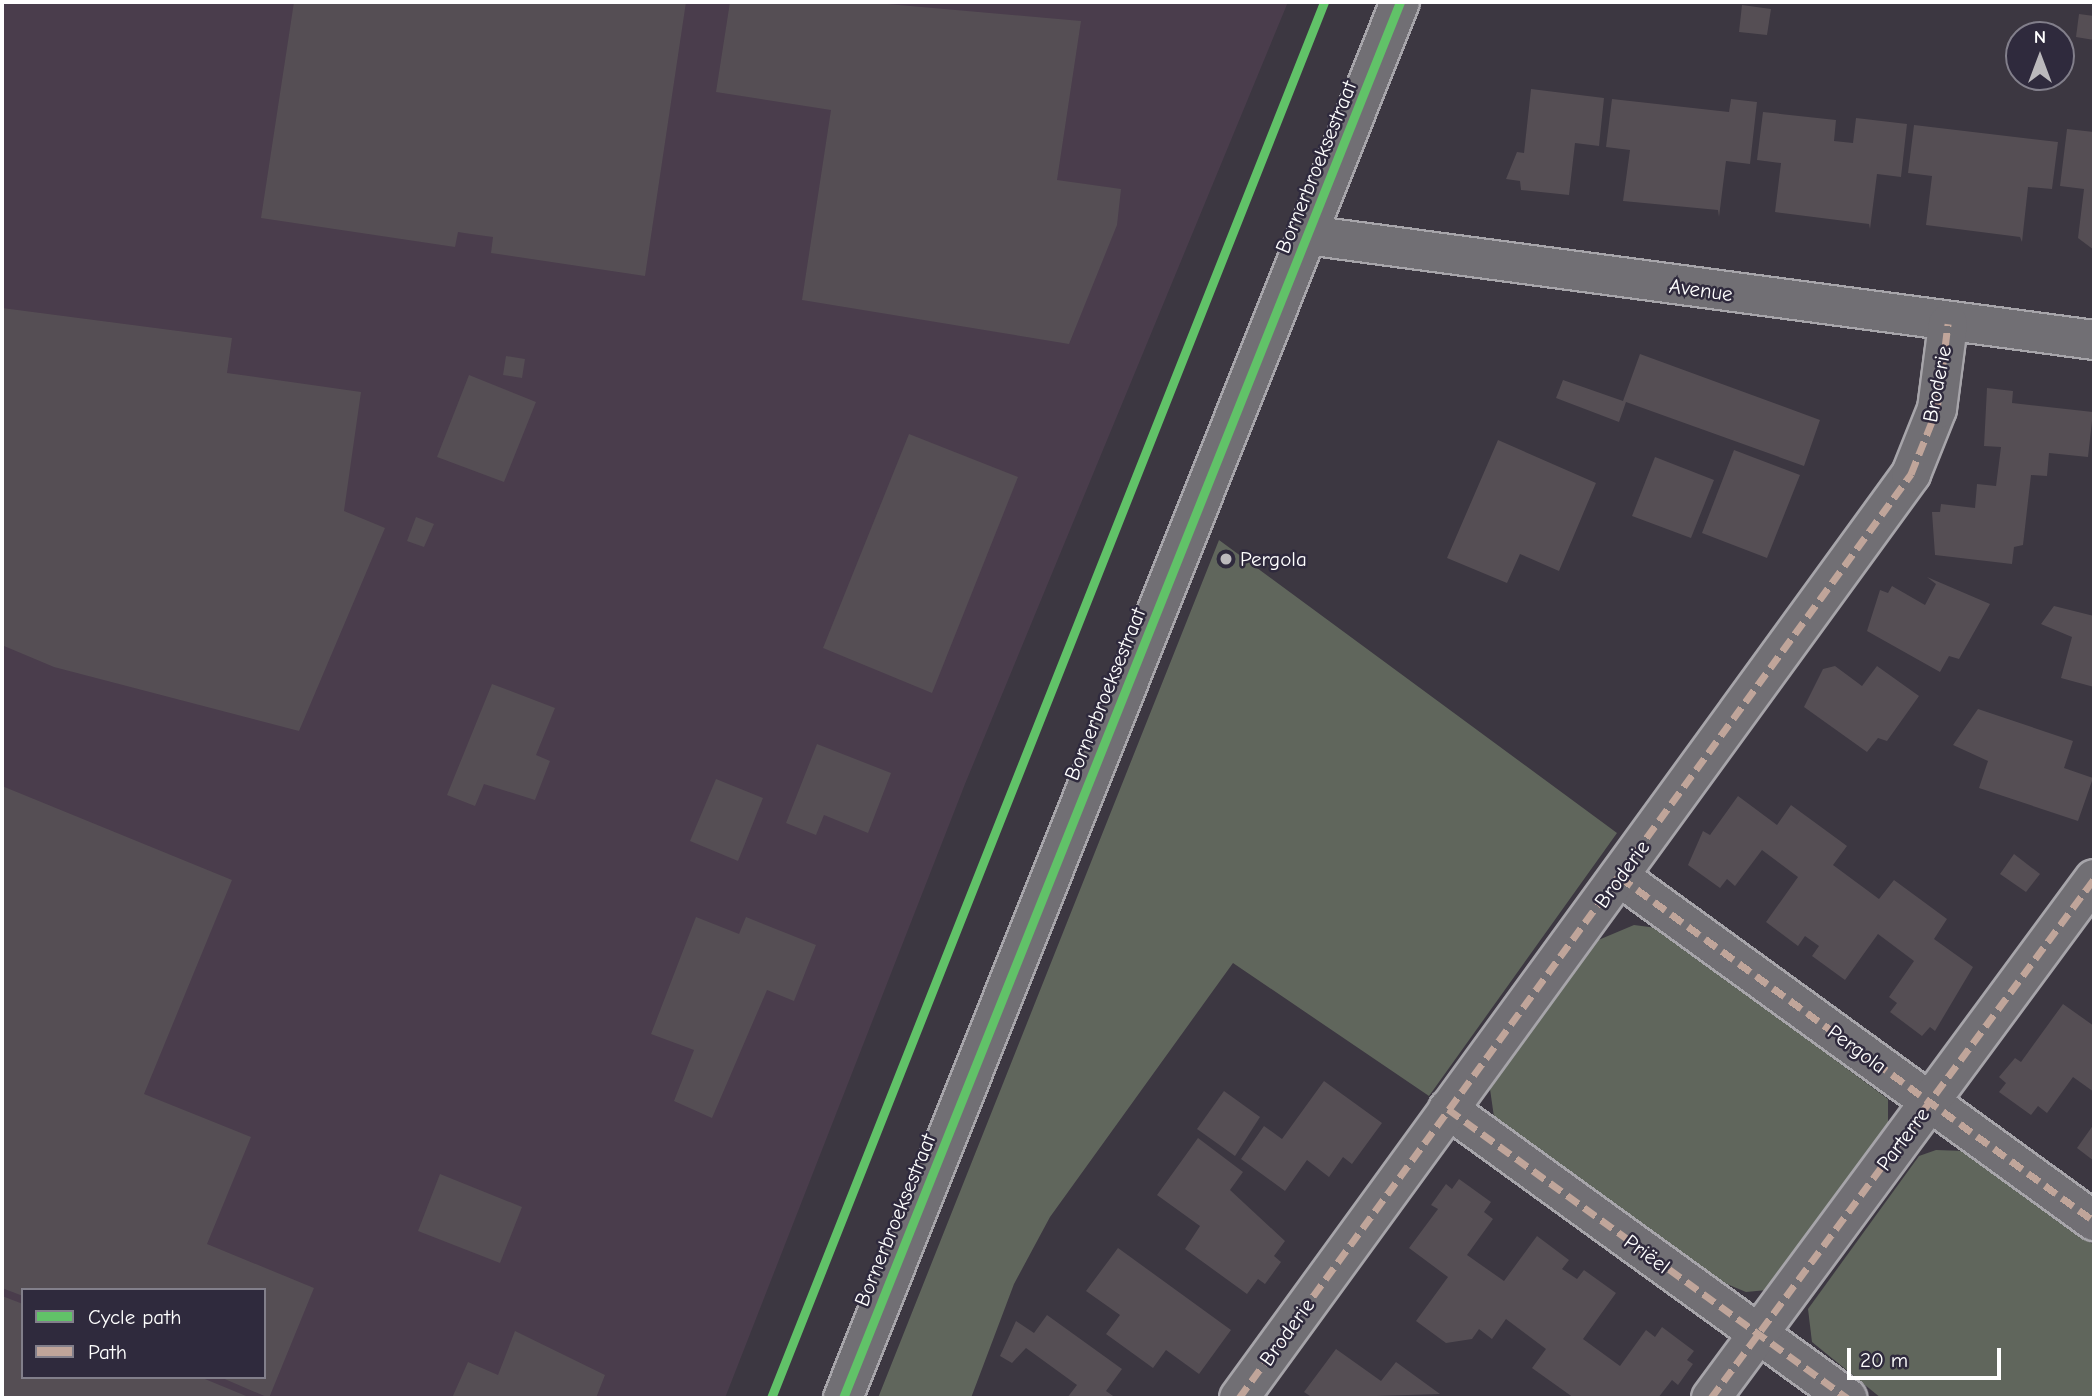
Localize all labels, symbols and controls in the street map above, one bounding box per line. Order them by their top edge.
north arrow [2005,21,2075,91]
text: N [2034,26,2046,48]
street label: Bornerbroeksestraat [1270,77,1362,257]
street label: Avenue [1668,273,1734,307]
street label: Broderie [1917,344,1957,424]
place label: Pergola [1240,546,1307,572]
marker: Pergola [1218,551,1234,567]
street label: Bornerbroeksestraat [1059,604,1151,784]
street label: Broderie [1589,835,1655,913]
street label: Pergola [1823,1019,1891,1079]
street label: Parterre [1871,1102,1935,1176]
street label: Bornerbroeksestraat [849,1130,941,1310]
street label: Priëel [1619,1229,1675,1279]
legend [21,1288,266,1379]
street label: Broderie [1254,1293,1320,1371]
text: Cycle path [88,1305,181,1329]
scale bar [1851,1334,2005,1378]
text: Path [88,1340,127,1364]
text: 20 m [1860,1348,1908,1372]

